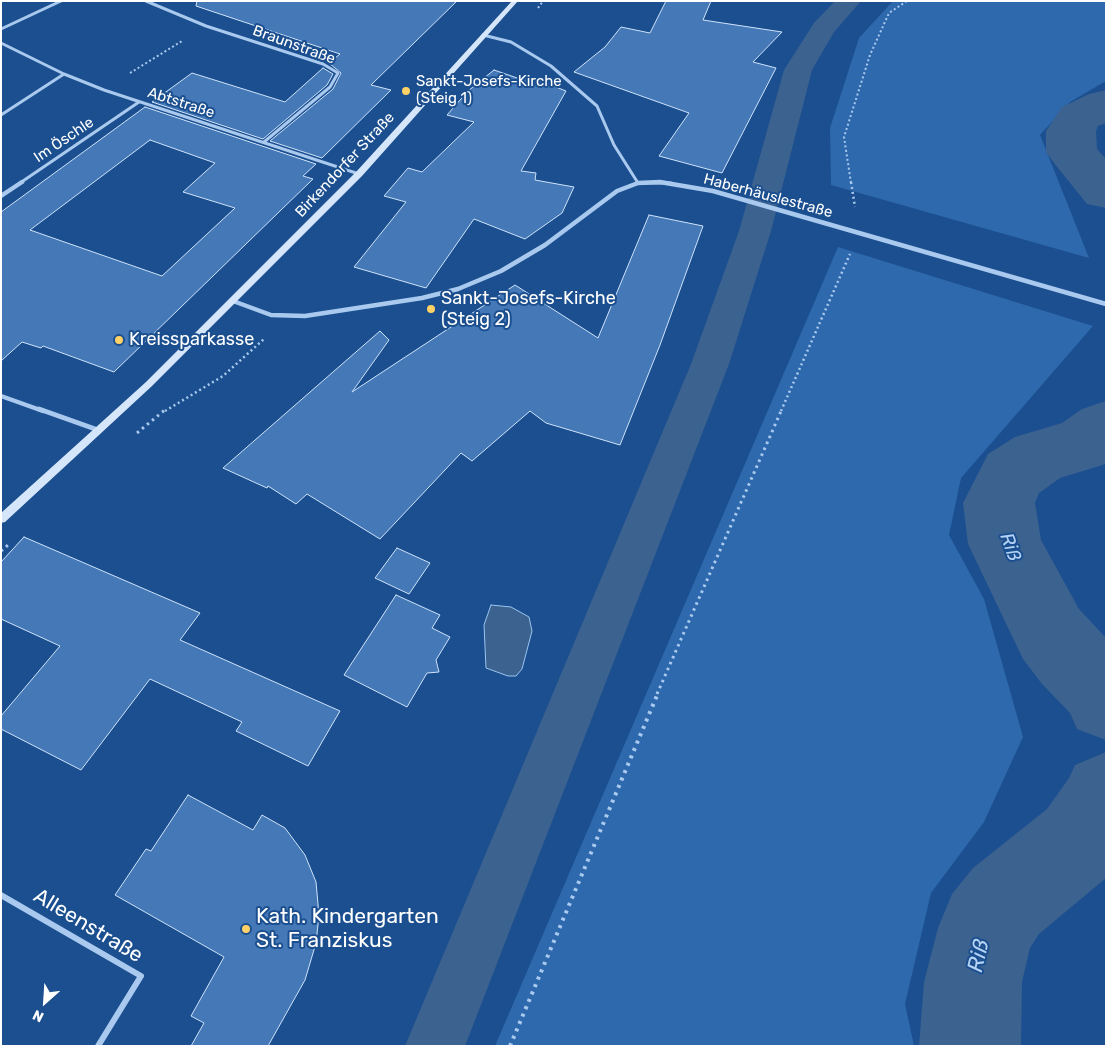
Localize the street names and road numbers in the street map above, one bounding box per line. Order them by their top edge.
street label: Braunstraße [250,22,338,68]
street label: Abtstraße [145,84,217,122]
street label: Birkendorfer Straße [292,109,398,221]
street label: Im Öschle [31,113,97,167]
street label: Haberhäuslestraße [702,170,834,222]
street label: Alleenstraße [29,884,147,968]

